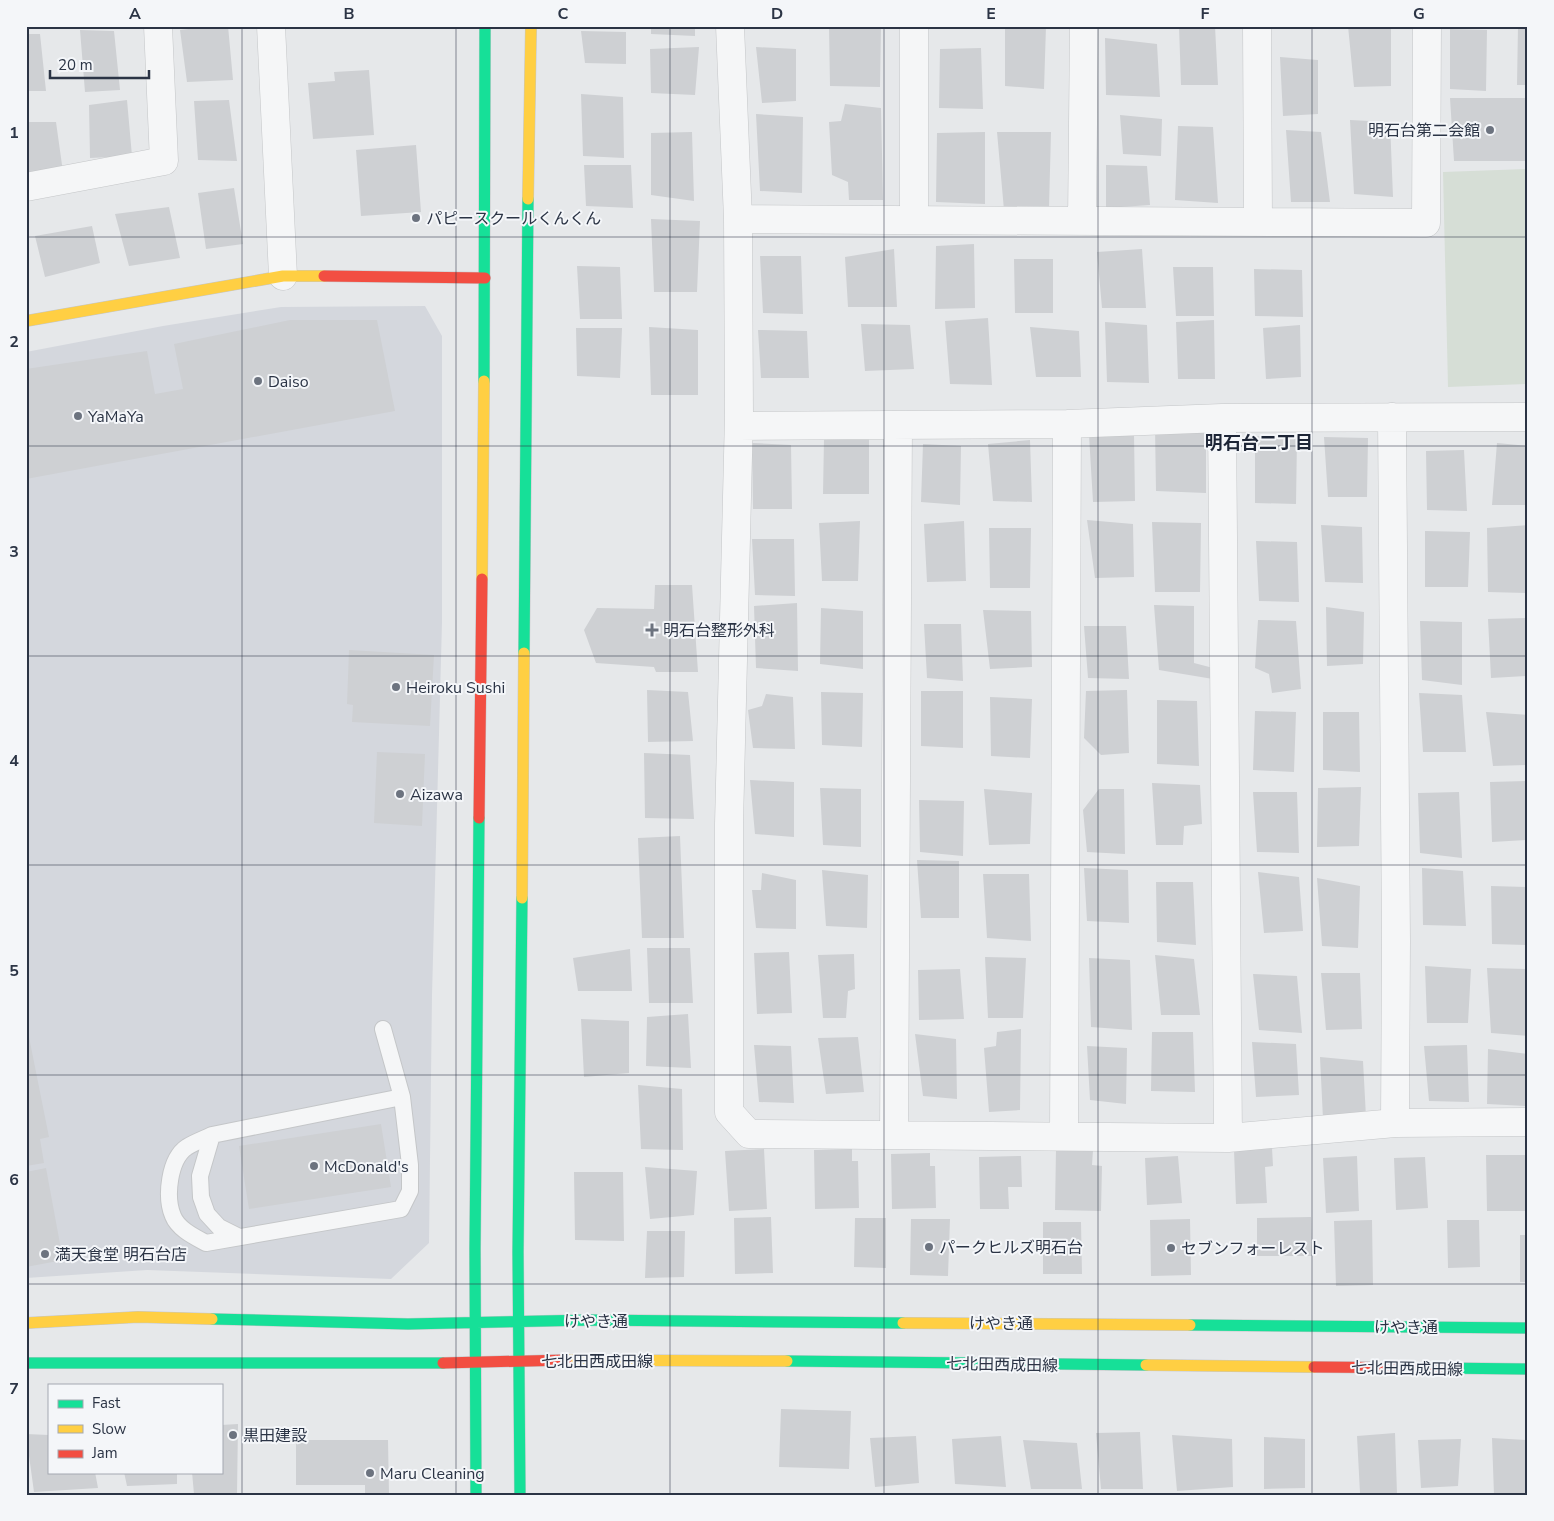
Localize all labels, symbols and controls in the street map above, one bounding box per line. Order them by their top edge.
text: A [129,3,141,25]
text: B [343,3,355,25]
text: C [558,3,569,25]
text: D [771,3,783,25]
text: E [986,3,996,25]
text: F [1201,3,1210,25]
text: G [1413,3,1425,25]
scale bar [50,48,149,80]
text: 20 m [58,55,93,75]
place label: 明石台第二会館 [1368,120,1480,142]
text: 1 [9,122,19,144]
marker: 明石台第二会館 [1484,124,1496,136]
place label: パピースクールくんくん [426,208,601,230]
marker: パピースクールくんくん [410,212,422,224]
text: 2 [9,331,19,353]
place label: Daiso [268,371,309,393]
marker: Daiso [252,375,264,387]
place label: YaMaYa [87,406,144,428]
marker: YaMaYa [72,410,84,422]
district label: 明石台二丁目 [1205,431,1313,455]
text: 3 [9,541,19,563]
place label: 明石台整形外科 [663,620,775,642]
marker: 明石台整形外科 [645,623,659,637]
place label: Heiroku Sushi [406,677,505,699]
marker: Heiroku Sushi [390,681,402,693]
text: 4 [9,750,19,772]
place label: Aizawa [410,784,463,806]
marker: Aizawa [394,788,406,800]
text: 5 [9,960,19,982]
place label: McDonald's [324,1156,409,1178]
marker: McDonald's [308,1160,320,1172]
text: 6 [9,1169,19,1191]
place label: パークヒルズ明石台 [939,1237,1083,1259]
place label: セブンフォーレスト [1181,1238,1325,1260]
marker: パークヒルズ明石台 [923,1241,935,1253]
marker: セブンフォーレスト [1165,1242,1177,1254]
place label: 満天食堂 明石台店 [55,1244,187,1266]
marker: 満天食堂 明石台店 [39,1248,51,1260]
street label: けやき通 [564,1311,628,1333]
street label: けやき通 [969,1313,1033,1335]
street label: けやき通 [1374,1317,1438,1339]
street label: 七北田西成田線 [541,1351,653,1373]
street label: 七北田西成田線 [946,1353,1058,1377]
street label: 七北田西成田線 [1351,1357,1463,1381]
text: 7 [9,1378,19,1400]
legend [48,1384,222,1474]
text: Fast [92,1393,121,1413]
text: Slow [92,1419,127,1439]
place label: 黒田建設 [243,1425,307,1447]
marker: 黒田建設 [227,1429,239,1441]
text: Jam [91,1443,118,1463]
place label: Maru Cleaning [380,1463,485,1485]
marker: Maru Cleaning [364,1467,376,1479]

